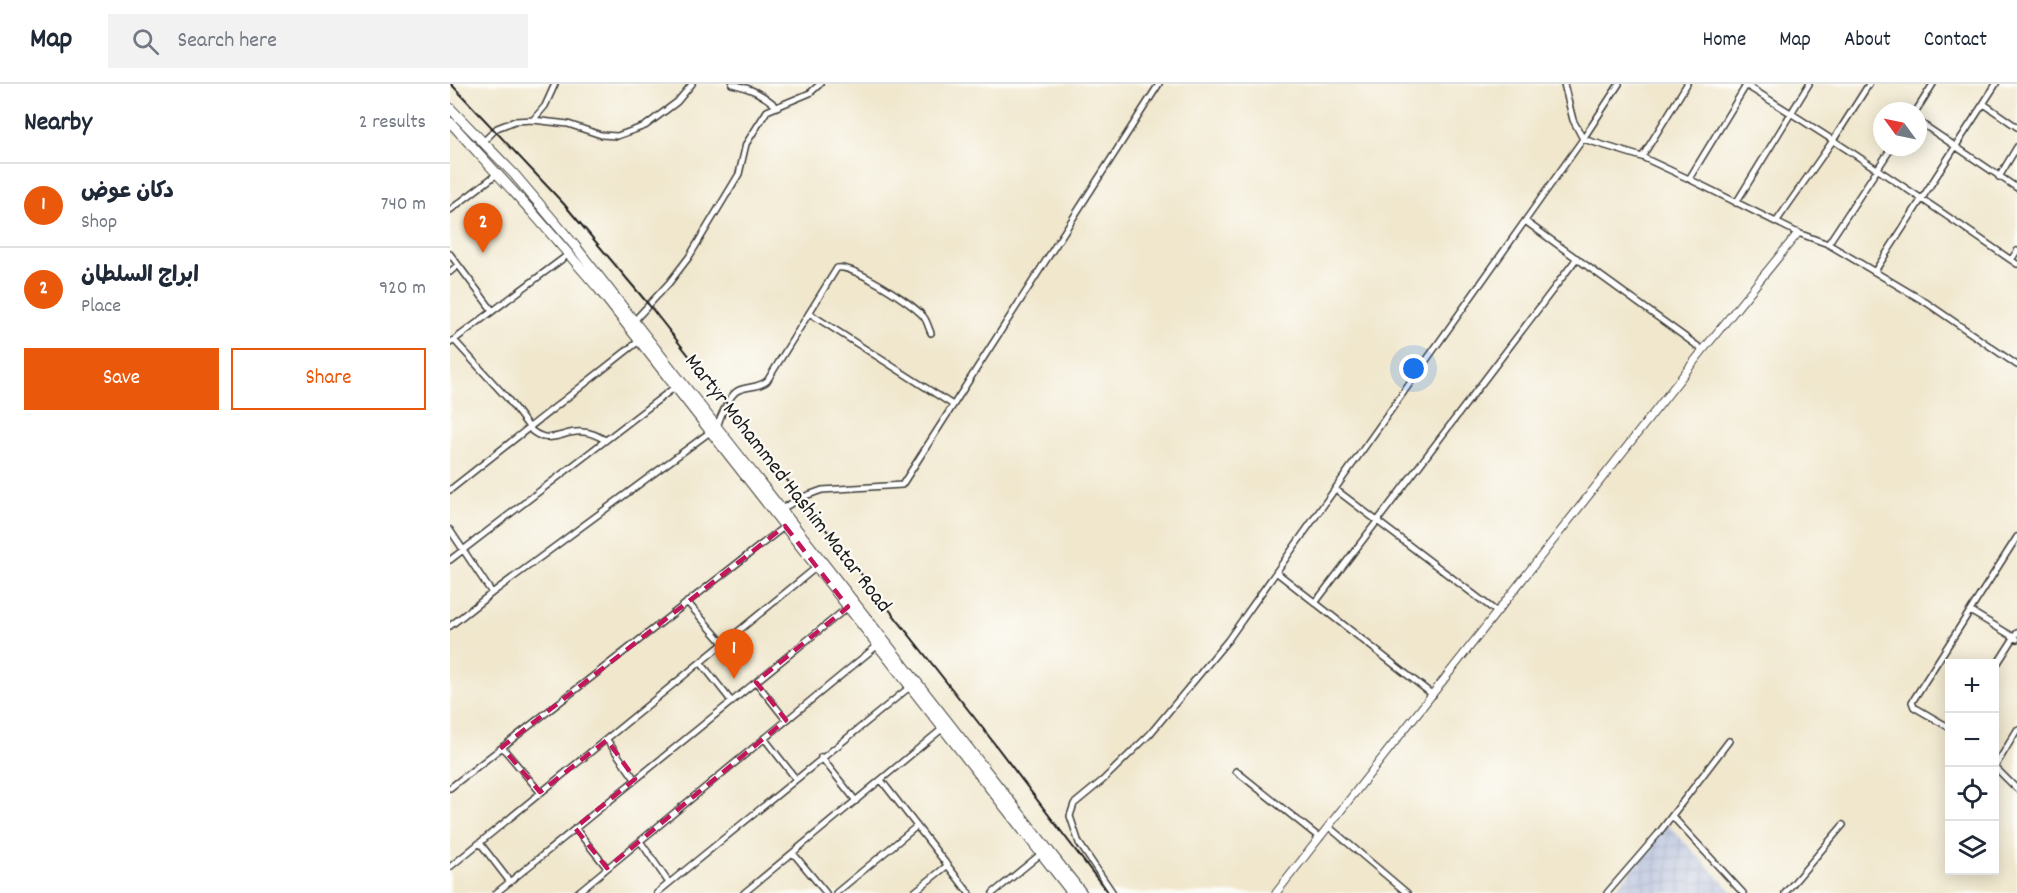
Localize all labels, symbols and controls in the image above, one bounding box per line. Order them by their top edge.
search box [108,14,528,68]
text: Map [30,21,72,61]
icon: search [129,25,162,58]
text: Search here [177,26,277,57]
text: Home [1702,26,1746,56]
text: Map [1779,26,1811,56]
text: About [1844,26,1891,56]
text: Contact [1924,26,1987,56]
north arrow [1873,102,1927,156]
text: Nearby [24,105,92,142]
text: 2 results [359,109,426,137]
text: دكان عوض [81,177,174,208]
text: 1 [41,191,46,219]
text: 740 m [381,191,426,219]
pin: 2 [464,204,502,253]
text: Shop [81,209,117,237]
text: ابراج السلطان [81,261,199,292]
text: 2 [39,275,48,303]
text: 920 m [379,275,426,303]
text: Place [81,293,121,321]
button: Save [24,348,219,410]
button: Share [231,348,426,410]
street label: Martyr Mohammed Hashim Matar Road [676,348,898,620]
your location [1399,354,1428,383]
pin: 1 [714,630,754,679]
map controls [1945,659,1999,875]
button: + [1945,659,1999,713]
button: − [1945,713,1999,767]
button: locate [1945,767,1999,821]
button: layers [1945,821,1999,875]

